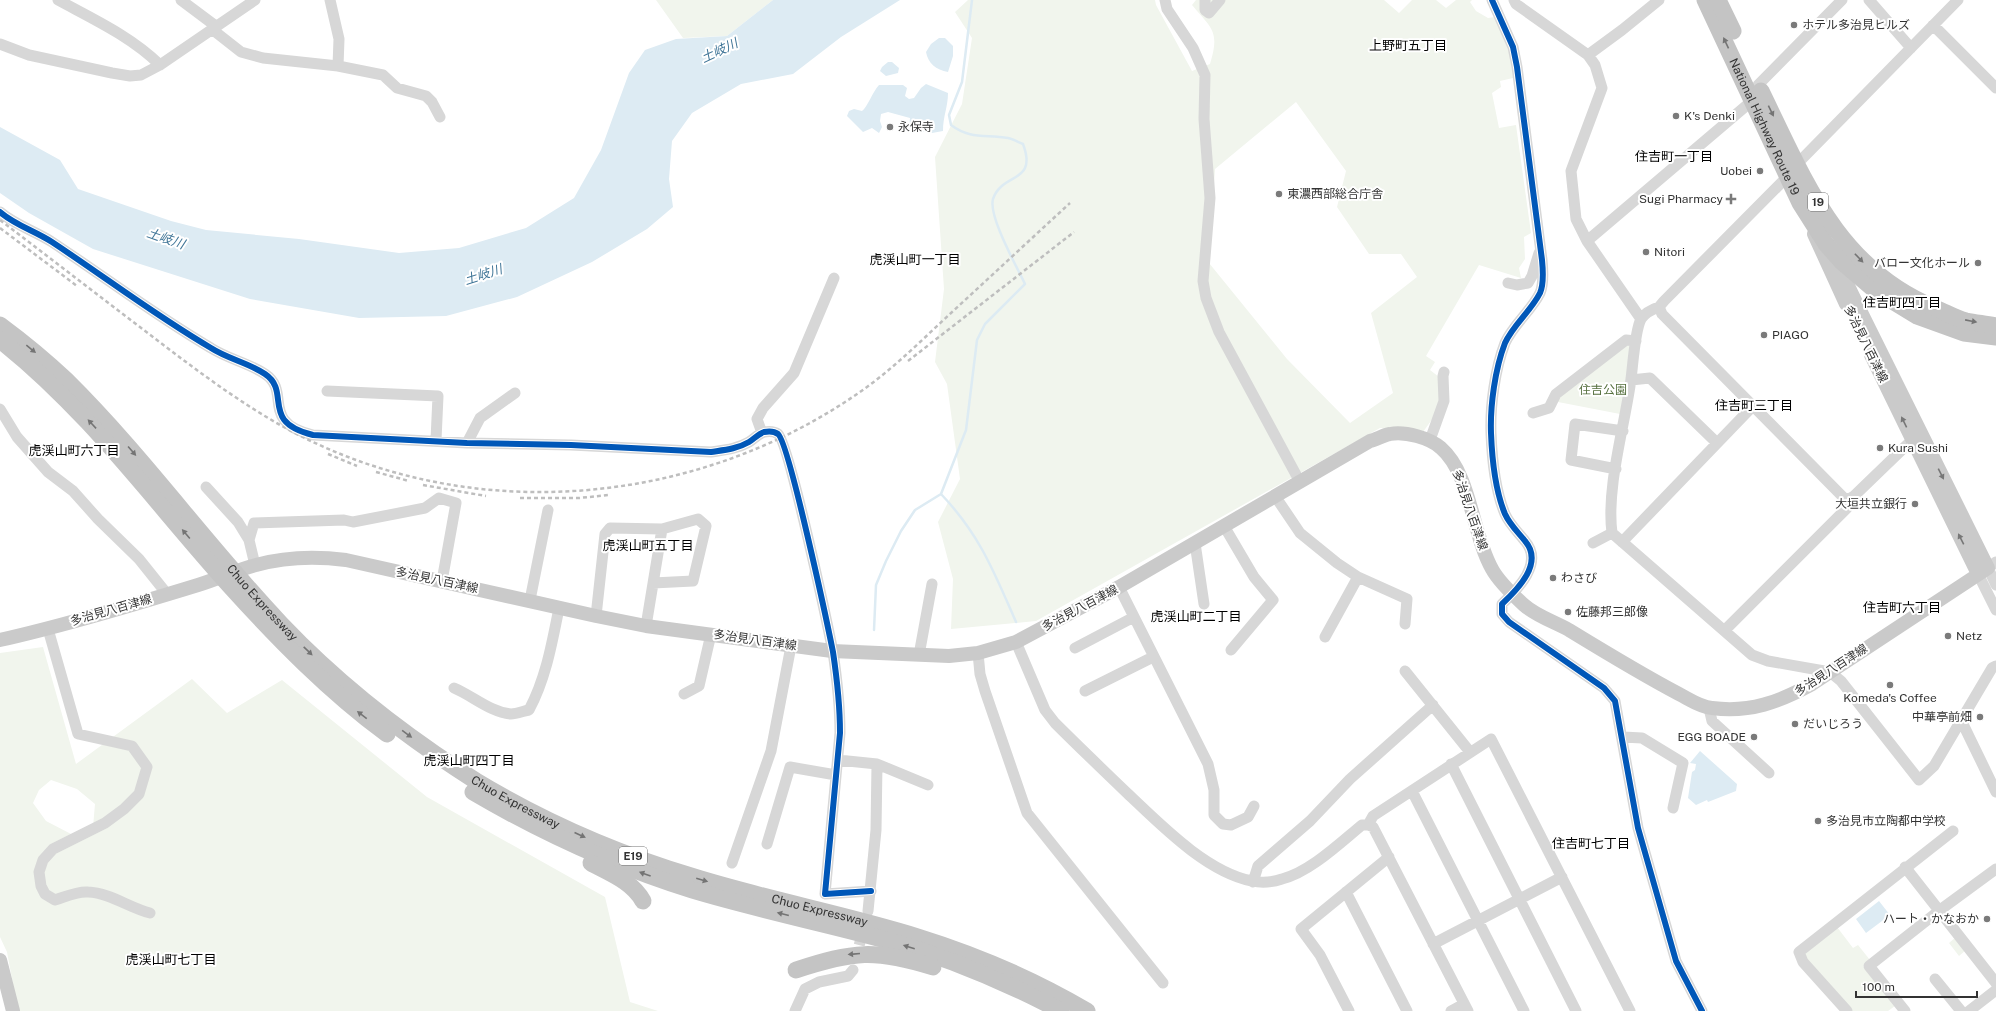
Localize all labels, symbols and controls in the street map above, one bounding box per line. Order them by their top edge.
place label: ホテル多治見ヒルズ [1802,18,1910,32]
marker: ホテル多治見ヒルズ [1789,20,1799,30]
water label: 土岐川 [698,35,742,65]
district label: 上野町五丁目 [1369,38,1447,53]
one-way arrow [1723,38,1729,49]
street label: National Highway Route 19 [1726,56,1802,197]
one-way arrow [1768,105,1774,117]
place label: K's Denki [1684,109,1735,123]
marker: K's Denki [1671,111,1681,121]
place label: 永保寺 [898,120,934,134]
marker: 永保寺 [885,122,895,132]
district label: 住吉町一丁目 [1635,149,1713,164]
place label: Uobei [1720,164,1752,178]
marker: Uobei [1755,166,1765,176]
place label: 東濃西部総合庁舎 [1287,187,1383,201]
marker: 東濃西部総合庁舎 [1274,189,1284,199]
place label: Sugi Pharmacy [1639,192,1724,206]
road number: 19 [1808,193,1828,211]
marker: Sugi Pharmacy [1726,194,1736,204]
water label: 土岐川 [145,225,189,253]
place label: Nitori [1654,245,1685,259]
marker: Nitori [1641,247,1651,257]
district label: 虎渓山町一丁目 [869,252,961,267]
one-way arrow [1854,253,1864,263]
place label: バロー文化ホール [1874,256,1970,270]
marker: バロー文化ホール [1973,258,1983,268]
water label: 土岐川 [462,261,506,288]
district label: 住吉町四丁目 [1863,295,1941,310]
street label: 多治見八百津線 [1841,303,1891,385]
one-way arrow [1964,319,1977,325]
place label: PIAGO [1772,328,1809,342]
marker: PIAGO [1759,330,1769,340]
one-way arrow [25,345,36,354]
park label: 住吉公園 [1579,383,1627,397]
district label: 住吉町三丁目 [1715,398,1793,413]
one-way arrow [1901,417,1907,428]
one-way arrow [88,420,97,429]
place label: Kura Sushi [1888,441,1948,455]
district label: 虎渓山町六丁目 [28,443,120,458]
marker: Kura Sushi [1875,443,1885,453]
one-way arrow [127,446,136,456]
street label: 多治見八百津線 [1450,468,1490,552]
one-way arrow [1938,469,1944,480]
place label: 大垣共立銀行 [1835,497,1907,511]
marker: 大垣共立銀行 [1910,499,1920,509]
one-way arrow [181,528,190,539]
one-way arrow [1958,534,1964,545]
district label: 虎渓山町五丁目 [602,538,694,553]
street label: Chuo Expressway [224,562,301,644]
street label: 多治見八百津線 [394,564,480,596]
place label: わさび [1561,571,1597,585]
marker: わさび [1548,573,1558,583]
street label: 多治見八百津線 [1040,582,1120,634]
street label: 多治見八百津線 [69,592,153,628]
district label: 住吉町六丁目 [1863,600,1941,615]
place label: 佐藤邦三郎像 [1576,605,1648,619]
marker: 佐藤邦三郎像 [1563,607,1573,617]
district label: 虎渓山町二丁目 [1150,609,1242,624]
street label: 多治見八百津線 [712,627,798,653]
place label: Netz [1956,629,1982,643]
marker: Netz [1943,631,1953,641]
street label: 多治見八百津線 [1792,641,1870,699]
one-way arrow [303,646,313,656]
marker: Komeda's Coffee [1885,680,1895,690]
place label: Komeda's Coffee [1843,691,1937,705]
one-way arrow [357,710,368,719]
place label: 中華亭前畑 [1912,710,1972,724]
marker: 中華亭前畑 [1975,712,1985,722]
place label: だいじろう [1803,717,1863,731]
marker: だいじろう [1790,719,1800,729]
one-way arrow [402,730,413,738]
place label: EGG BOADE [1677,730,1746,744]
marker: EGG BOADE [1749,732,1759,742]
district label: 虎渓山町四丁目 [423,753,515,768]
street label: Chuo Expressway [468,773,563,832]
place label: 多治見市立陶都中学校 [1826,814,1946,828]
marker: 多治見市立陶都中学校 [1813,816,1823,826]
one-way arrow [574,832,585,838]
district label: 住吉町七丁目 [1552,836,1630,851]
road number: E19 [619,847,647,865]
one-way arrow [639,871,651,877]
one-way arrow [696,877,708,883]
street label: Chuo Expressway [770,892,870,929]
one-way arrow [777,911,789,917]
place label: ハート・かなおか [1883,912,1979,926]
marker: ハート・かなおか [1982,914,1992,924]
one-way arrow [903,944,915,950]
one-way arrow [848,951,860,958]
district label: 虎渓山町七丁目 [125,952,217,967]
scale bar [1856,973,1977,999]
text: 100 m [1862,980,1895,994]

